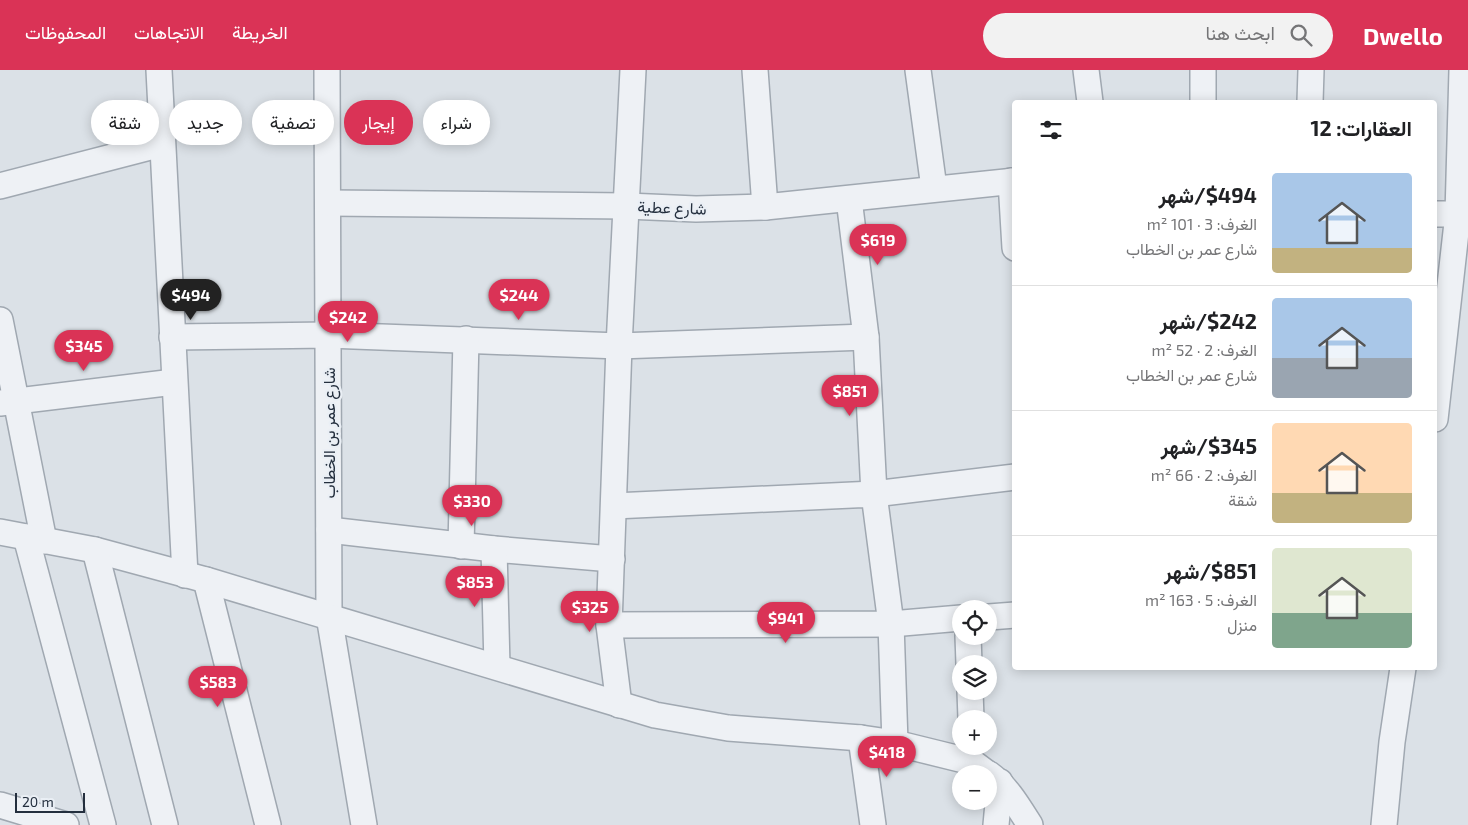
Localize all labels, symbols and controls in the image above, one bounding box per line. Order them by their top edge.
search box [983,13,1333,58]
text: المحفوظات [25,21,106,43]
text: الاتجاهات [134,21,204,43]
text: الخريطة [232,21,288,43]
text: ابحث هنا [1205,21,1275,44]
icon: search [1287,21,1315,49]
text: Dwello [1363,21,1443,50]
chip: شقة [91,100,159,145]
chip: جديد [169,100,242,145]
chip: تصفية [252,100,334,145]
chip: إيجار [344,100,413,145]
chip: شراء [423,100,490,145]
text: العقارات: 12 [1310,115,1412,140]
icon: filters [1037,116,1065,144]
text: $494/شهر [1159,182,1257,207]
icon: home [1312,193,1372,253]
street label: شارع عطية [637,196,707,221]
text: الغرف: 3 · 101 m² [1147,214,1257,233]
pin: $619 [848,224,908,266]
text: $619 [860,230,896,249]
text: شارع عمر بن الخطاب [1126,239,1257,258]
pin: $494 [161,278,221,321]
pin: $244 [489,278,549,321]
text: $494 [171,285,211,304]
text: $244 [500,285,538,304]
pin: $242 [318,300,378,343]
text: $242 [329,307,367,326]
text: $242/شهر [1160,308,1257,333]
icon: home [1312,318,1372,378]
pin: $345 [54,330,114,372]
text: $345 [65,336,103,355]
text: الغرف: 2 · 52 m² [1152,340,1257,359]
text: شارع عمر بن الخطاب [1126,365,1257,384]
street label: شارع عمر بن الخطاب [319,367,341,499]
pin: $851 [820,374,880,417]
text: $851 [833,381,868,400]
text: $345/شهر [1161,433,1257,458]
icon: home [1312,443,1372,503]
text: الغرف: 2 · 66 m² [1151,465,1257,484]
pin: $330 [442,484,502,527]
text: شقة [1228,490,1257,509]
text: $330 [453,491,491,510]
text: $851/شهر [1164,558,1257,583]
pin: $853 [445,566,505,608]
icon: home [1312,568,1372,628]
text: $853 [456,572,494,591]
pin: $325 [560,590,620,633]
text: الغرف: 5 · 163 m² [1145,590,1257,609]
text: $325 [572,597,608,616]
map controls [952,600,997,810]
button: locate [952,600,997,645]
pin: $941 [756,602,816,644]
text: $941 [768,608,804,627]
text: منزل [1227,615,1257,634]
button: layers [952,655,997,700]
pin: $583 [188,666,248,708]
text: $583 [199,672,237,691]
button: + [952,710,997,755]
pin: $418 [857,736,917,778]
text: $418 [869,742,905,761]
button: − [952,765,997,810]
scale bar [15,790,85,813]
text: 20 m [22,793,54,810]

